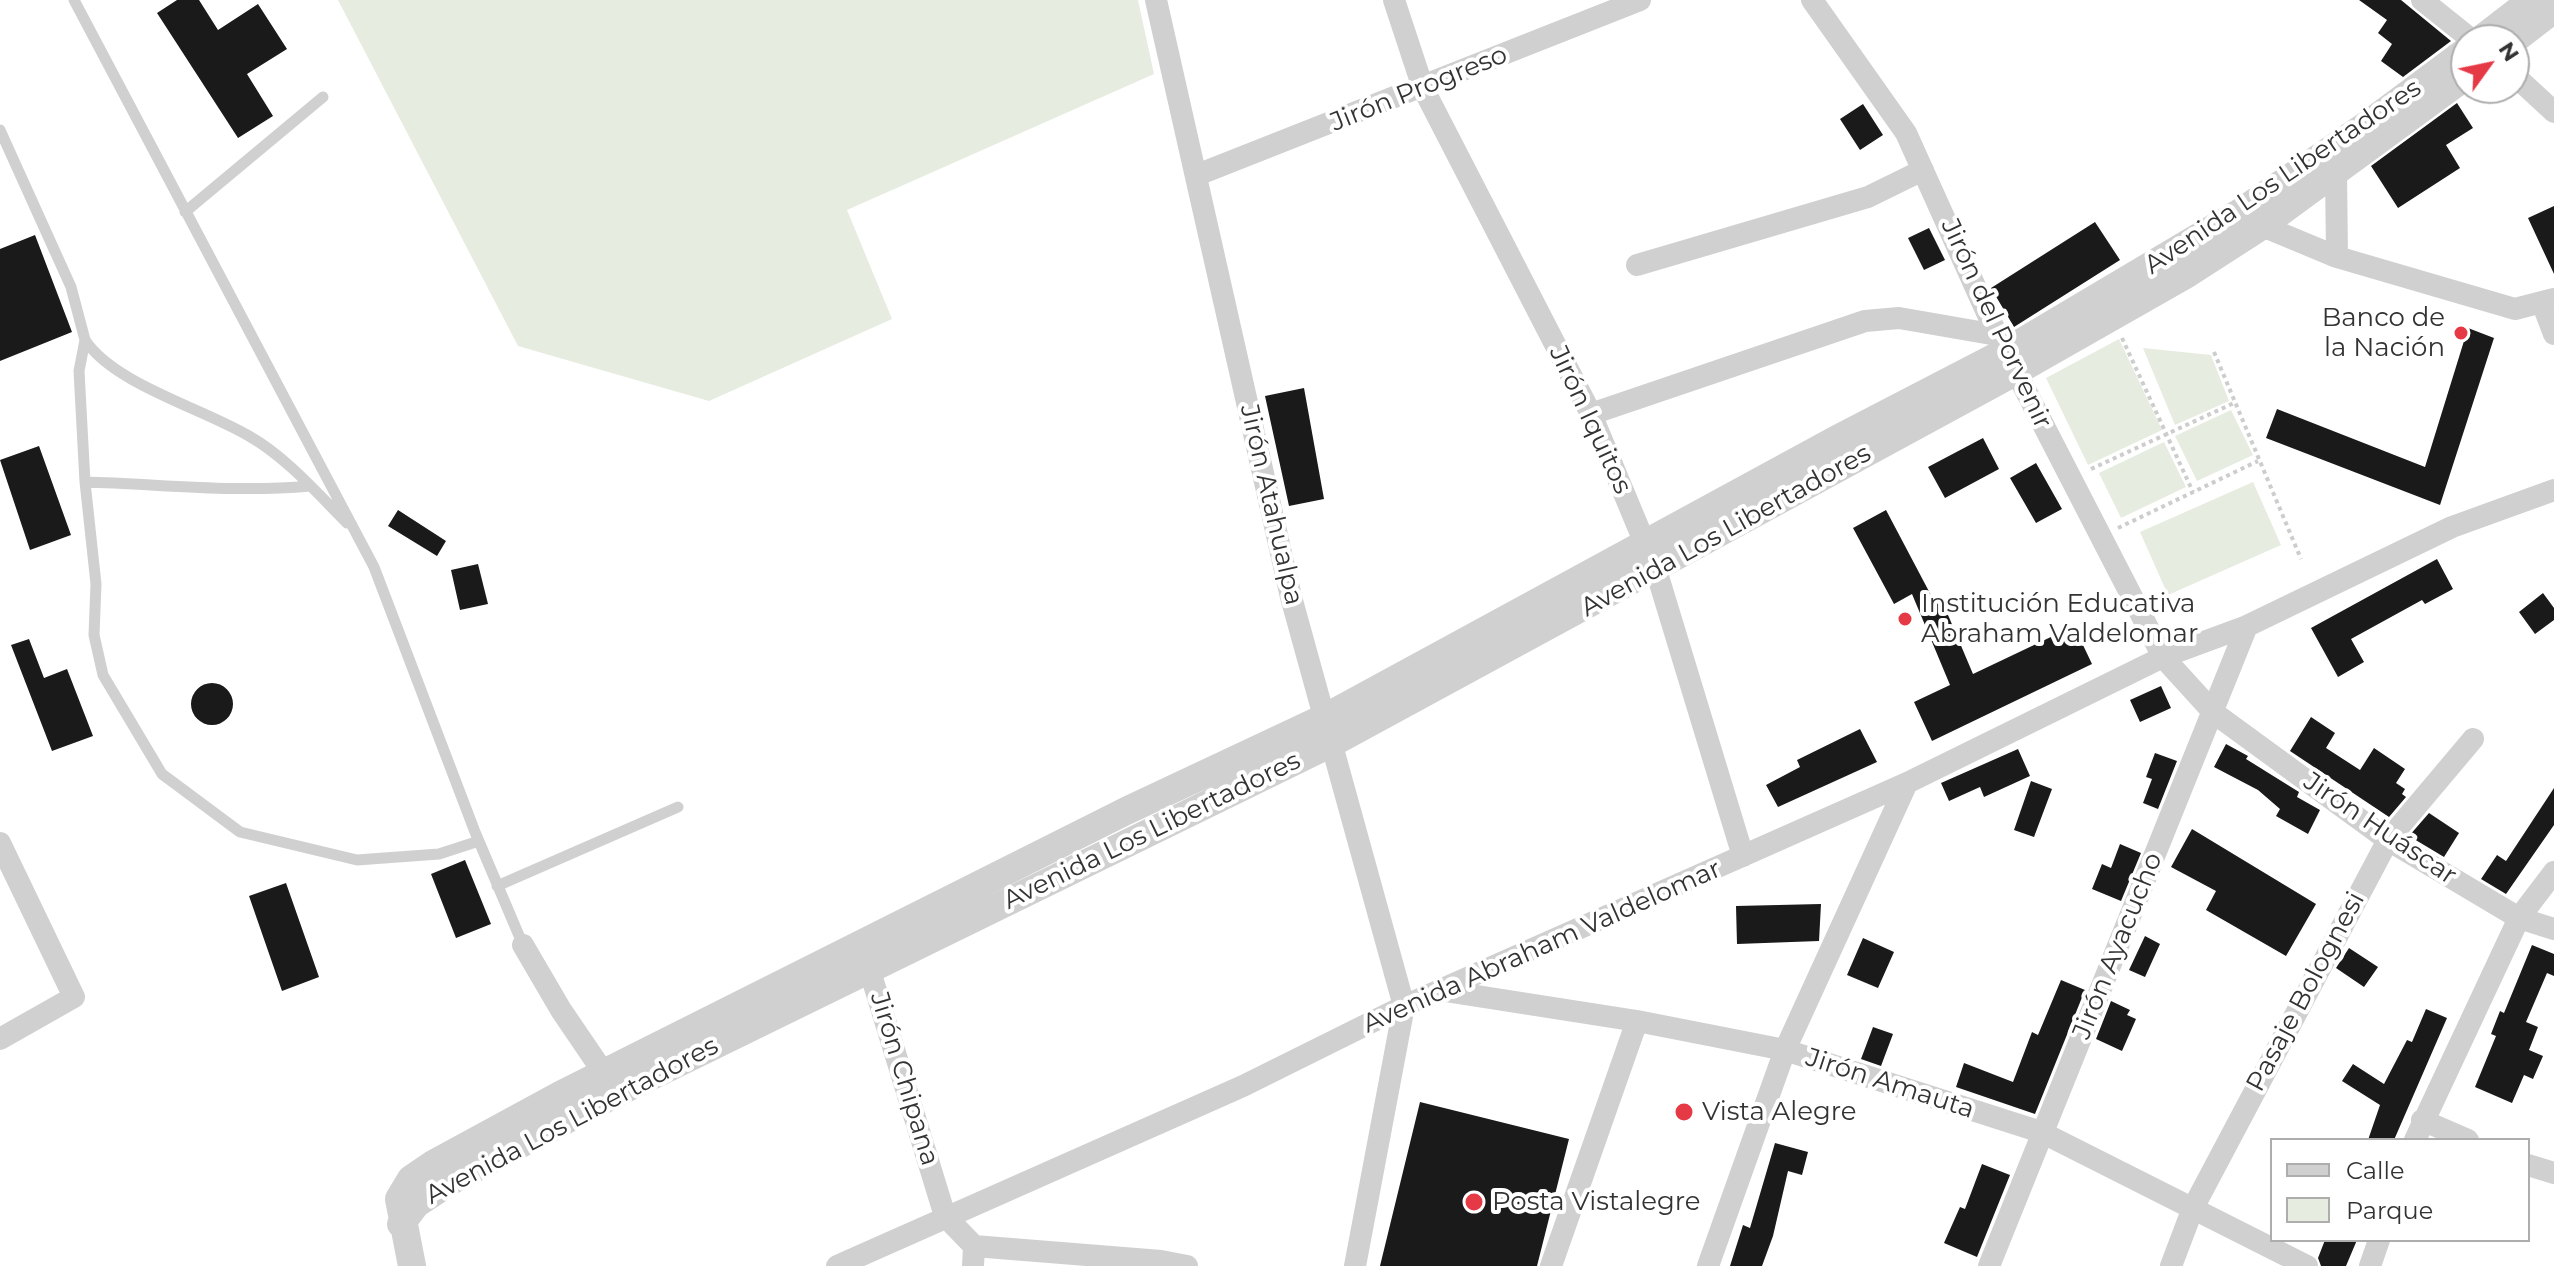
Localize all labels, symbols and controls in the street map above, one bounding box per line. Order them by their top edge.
north arrow [2450,24,2530,104]
text: N [2493,37,2525,67]
street label: Jirón Progreso [1326,39,1512,139]
street label: Avenida Los Libertadores [2139,73,2427,281]
street label: Jirón del Porvenir [1934,214,2058,434]
place label: Banco de la Nación [2322,302,2445,364]
marker: Banco de la Nación [2452,324,2470,342]
street label: Jirón Iquitos [1542,341,1638,499]
street label: Jirón Atahualpa [1233,402,1309,608]
street label: Avenida Los Libertadores [1575,438,1877,624]
place label: Institución Educativa Abraham Valdelomar [1921,588,2198,650]
marker: Institución Educativa Abraham Valdelomar [1896,610,1914,628]
street label: Avenida Los Libertadores [998,745,1306,917]
street label: Jirón Huáscar [2298,766,2462,892]
street label: Jirón Ayacucho [2066,848,2170,1044]
street label: Avenida Abraham Valdelomar [1358,854,1726,1040]
street label: Pasaje Bolognesi [2240,887,2372,1097]
street label: Jirón Chipana [863,989,945,1169]
street label: Avenida Los Libertadores [420,1030,724,1212]
street label: Jirón Amauta [1802,1042,1978,1126]
place label: Vista Alegre [1702,1096,1857,1128]
marker: Vista Alegre [1673,1101,1695,1123]
legend [2270,1138,2530,1242]
text: Calle [2346,1156,2404,1185]
place label: Posta Vistalegre [1492,1186,1701,1218]
marker: Posta Vistalegre [1463,1191,1485,1213]
text: Parque [2346,1196,2433,1225]

